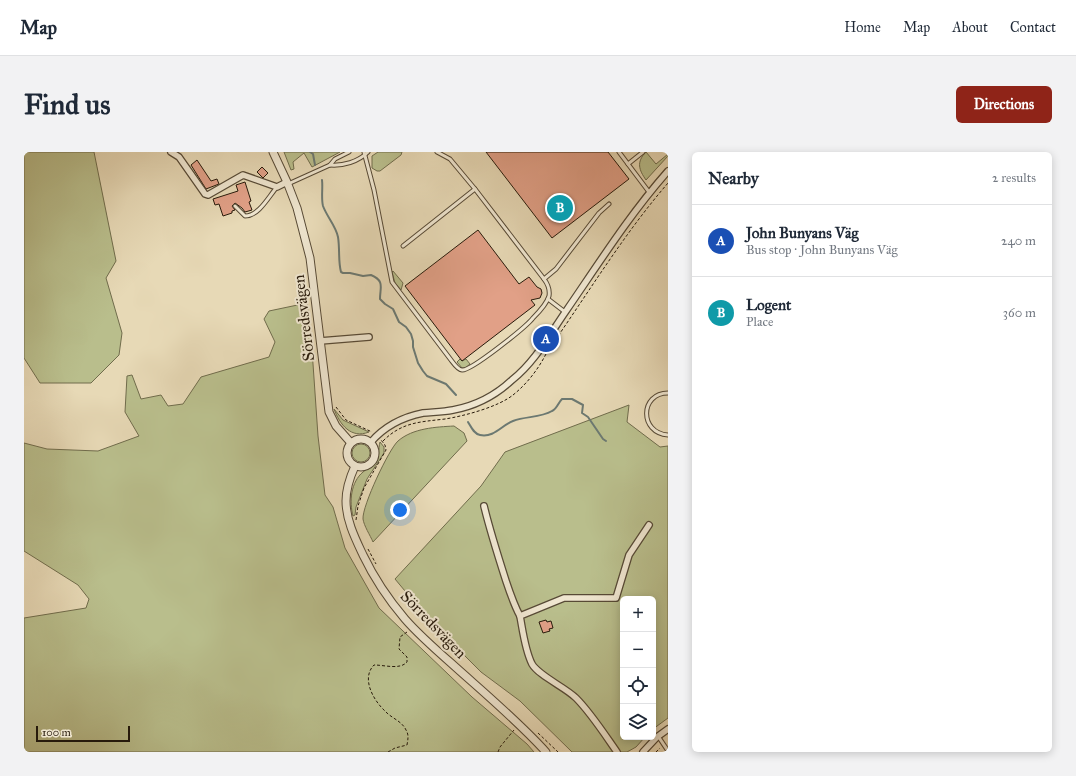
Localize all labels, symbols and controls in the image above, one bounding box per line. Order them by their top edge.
text: Map [20,16,57,39]
text: Home [844,19,881,36]
text: Map [903,19,930,36]
text: About [952,19,988,36]
text: Contact [1010,19,1056,36]
button: Directions [956,86,1052,123]
text: Find us [24,87,110,122]
text: Nearby [708,168,759,189]
text: 2 results [992,170,1036,186]
pin: B [547,193,573,223]
text: John Bunyans Väg [746,224,858,242]
text: A [717,233,725,249]
text: 240 m [1001,233,1036,249]
text: Bus stop · John Bunyans Väg [746,242,897,258]
street label: Sörredsvägen [289,273,319,362]
text: Logent [746,296,791,314]
text: B [717,305,725,321]
text: 360 m [1003,305,1036,321]
text: Place [746,314,773,330]
pin: A [533,324,559,354]
your location [390,500,410,520]
street label: Sörredsvägen [396,586,471,663]
map controls [620,596,656,740]
button: + [620,596,656,632]
button: − [620,632,656,668]
button: locate [620,668,656,704]
button: layers [620,704,656,740]
scale bar [36,724,130,743]
text: 100 m [42,726,71,739]

